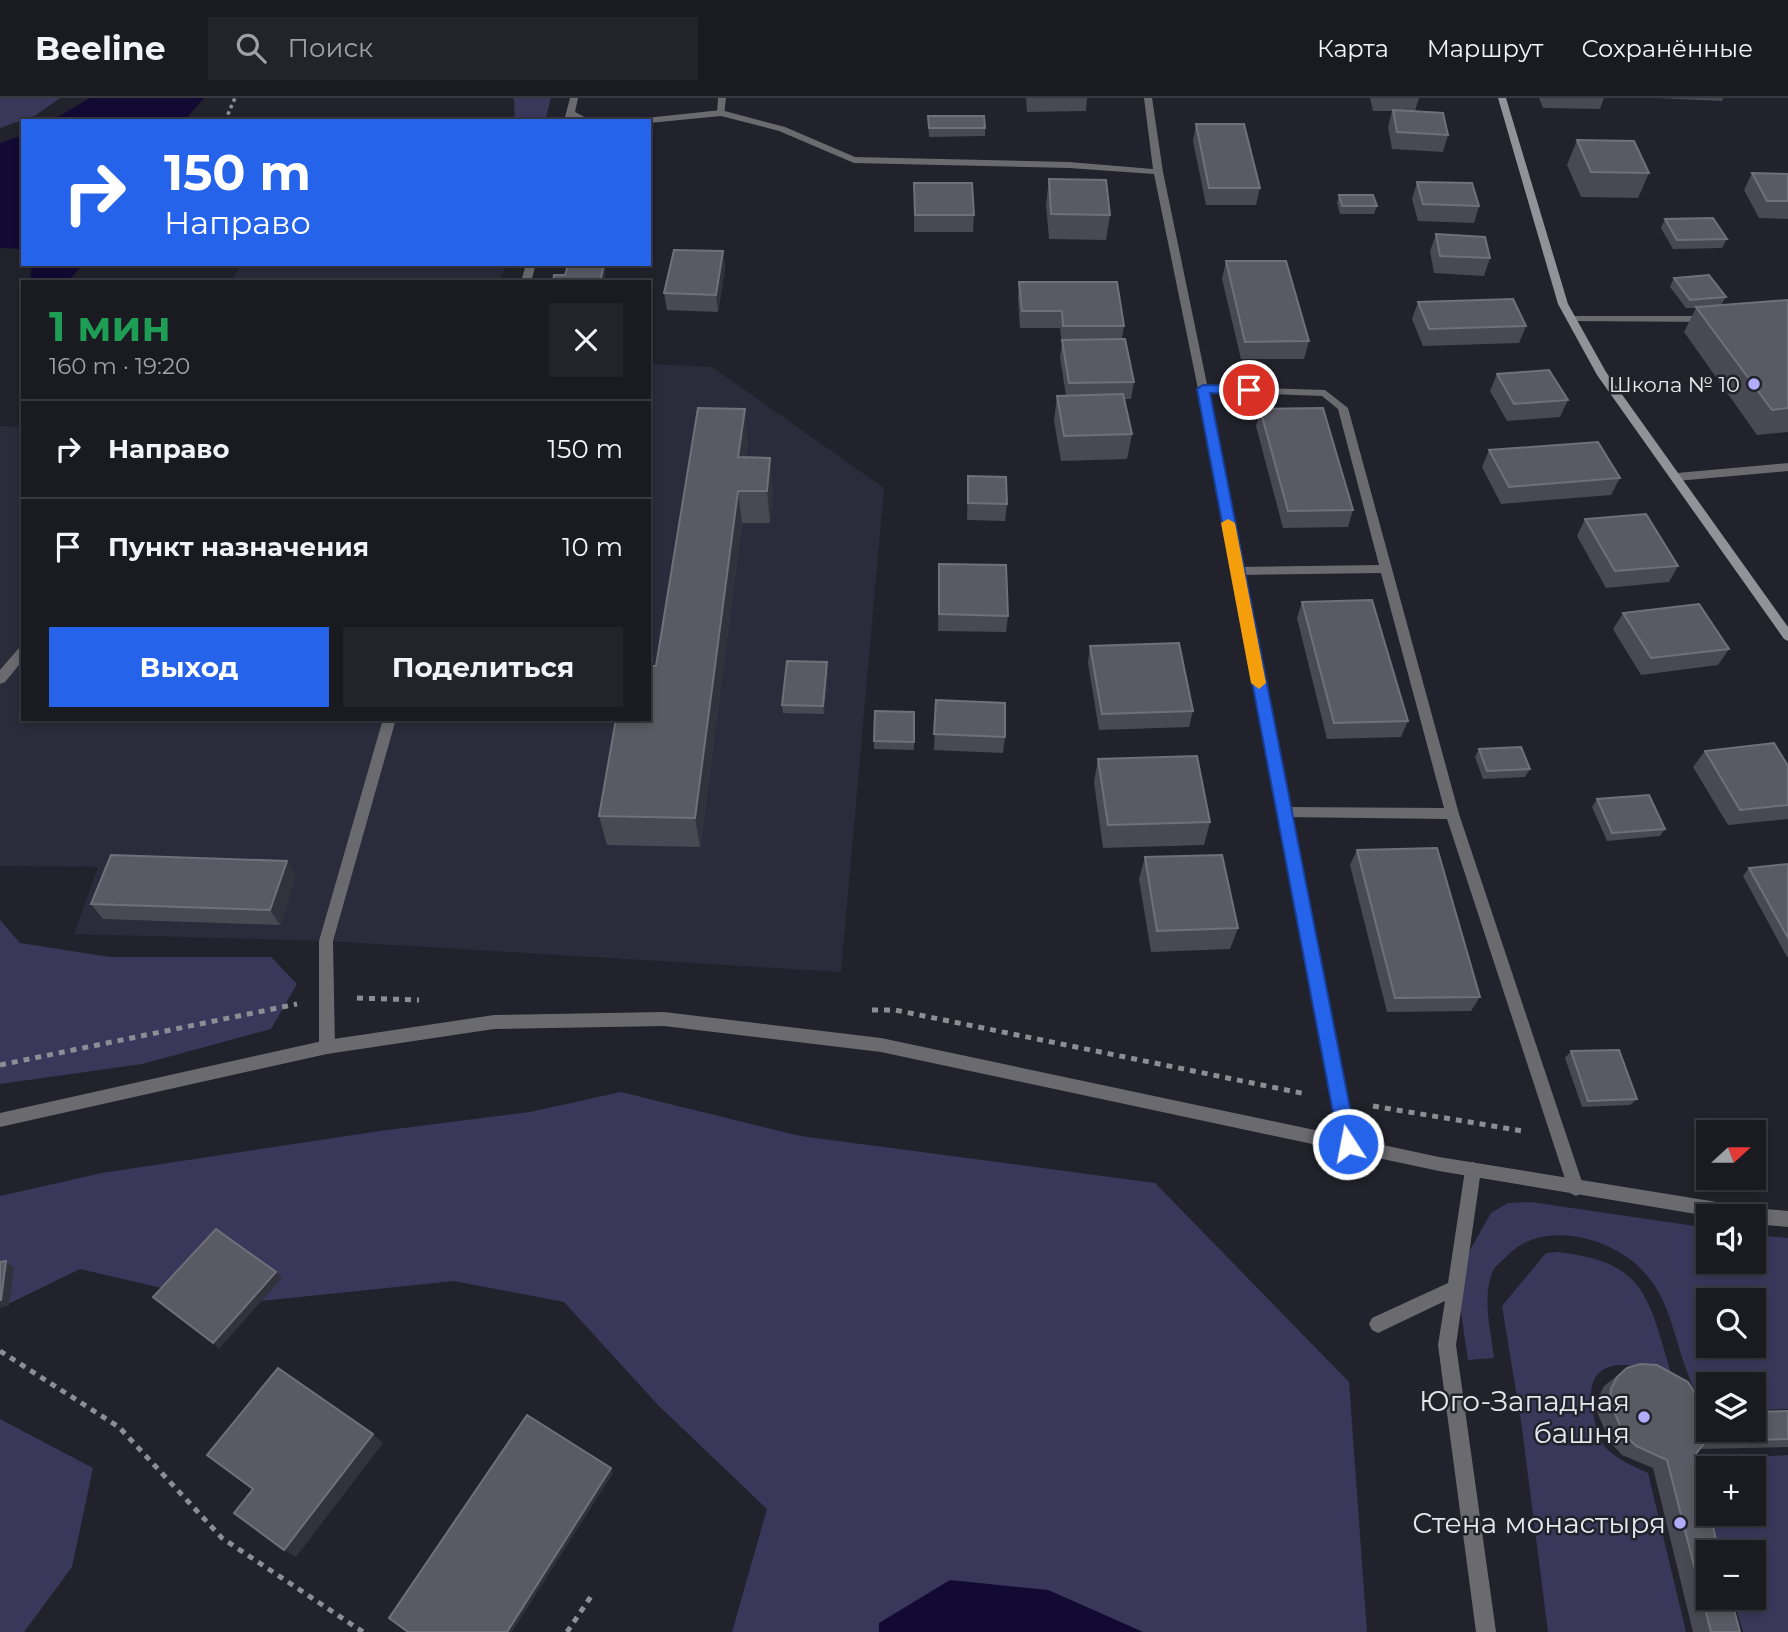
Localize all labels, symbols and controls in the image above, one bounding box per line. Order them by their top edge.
search box [208,17,698,80]
text: Beeline [35,28,166,68]
icon: search [232,29,270,67]
text: Поиск [288,32,373,64]
text: Карта [1317,34,1389,63]
text: Маршрут [1427,34,1543,63]
text: Сохранённые [1581,34,1753,63]
text: 150 m [164,143,311,202]
icon: right [49,147,140,238]
text: Направо [164,203,311,242]
text: 1 мин [49,300,171,352]
button: close [549,303,623,377]
text: 160 m · 19:20 [49,352,190,380]
pin [1219,360,1279,420]
icon: arrive [1230,371,1268,409]
place label: Школа № 10 [1609,372,1740,397]
marker: Школа № 10 [1746,376,1762,392]
icon: right [49,430,87,468]
text: Направо [108,433,229,465]
text: 150 m [547,433,623,465]
icon: arrive [49,528,87,566]
text: Пункт назначения [108,531,369,563]
text: 10 m [562,531,623,563]
button: Выход [49,627,329,707]
button: Поделиться [343,627,623,707]
position arrow [1311,1107,1385,1181]
north arrow [1696,1120,1766,1190]
map controls [1696,1120,1766,1610]
button: sound [1696,1204,1766,1274]
button: search [1696,1288,1766,1358]
button: layers [1696,1372,1766,1442]
place label: Юго-Западная башня [1419,1384,1630,1450]
marker: Юго-Западная башня [1636,1409,1652,1425]
button: + [1696,1456,1766,1526]
place label: Стена монастыря [1412,1506,1666,1540]
marker: Стена монастыря [1672,1515,1688,1531]
button: − [1696,1540,1766,1610]

